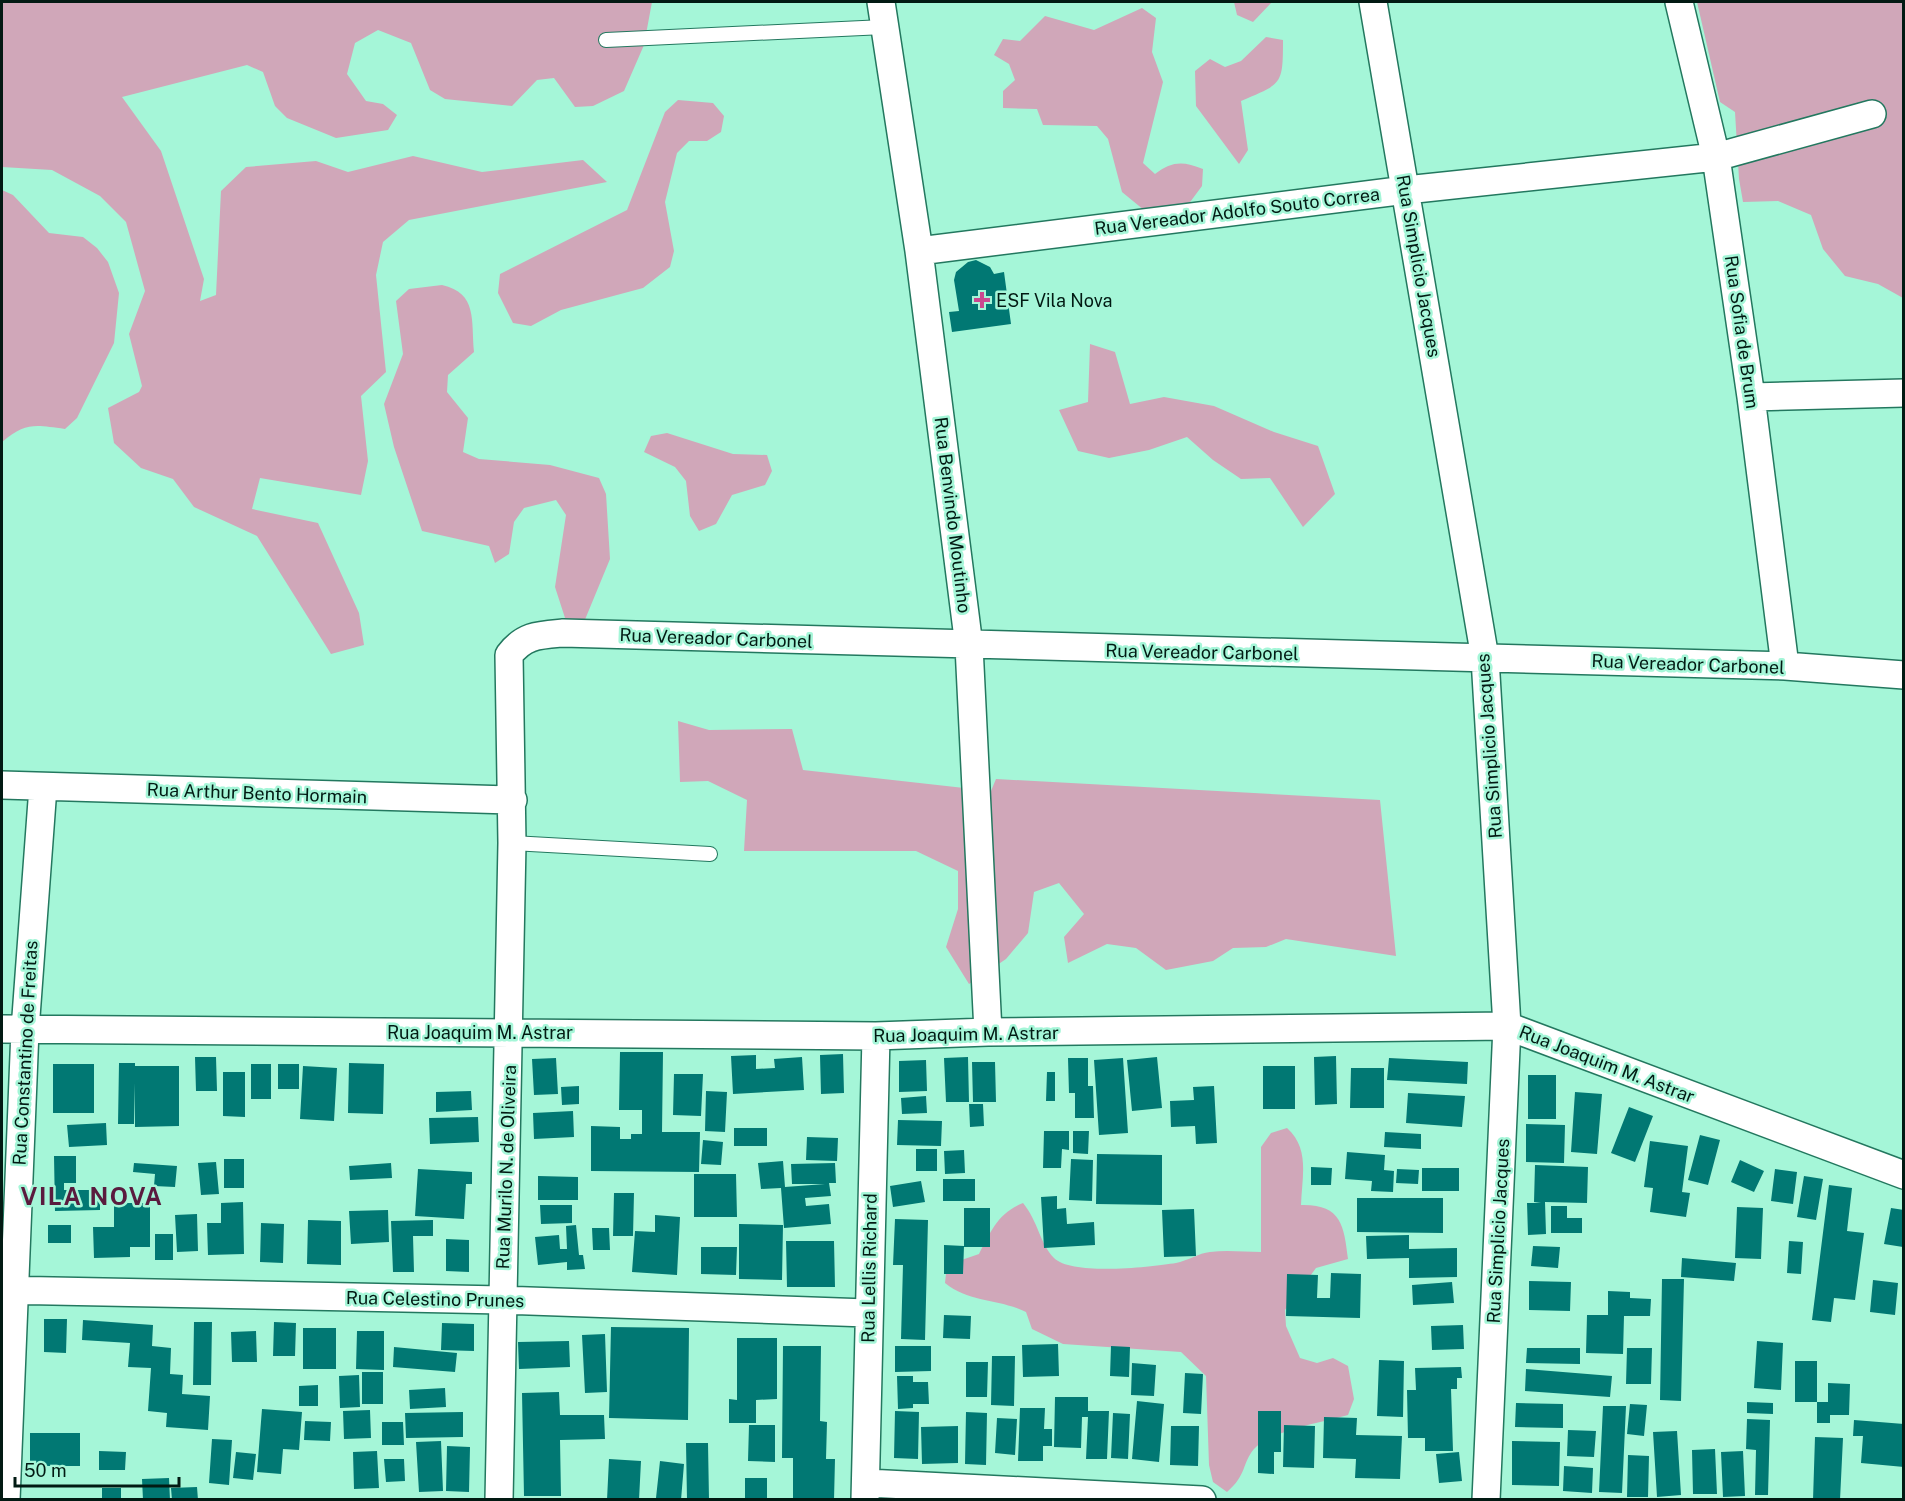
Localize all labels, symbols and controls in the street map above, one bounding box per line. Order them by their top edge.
street label: Rua Simplicio Jacques [1393,173,1445,359]
street label: Rua Vereador Adolfo Souto Correa [1093,183,1381,239]
street label: Rua Sofia de Brum [1721,254,1763,410]
place label: ESF Vila Nova [996,290,1113,311]
marker: ESF Vila Nova [973,291,991,309]
street label: Rua Benvindo Moutinho [931,416,975,614]
street label: Rua Vereador Carbonel [619,624,813,652]
street label: Rua Vereador Carbonel [1105,640,1299,664]
street label: Rua Vereador Carbonel [1591,650,1785,678]
street label: Rua Simplicio Jacques [1472,653,1506,839]
street label: Rua Arthur Bento Hormain [146,779,368,807]
street label: Rua Constantino de Freitas [9,940,41,1166]
street label: Rua Joaquim M. Astrar [1516,1021,1698,1107]
street label: Rua Joaquim M. Astrar [387,1022,573,1043]
street label: Rua Joaquim M. Astrar [873,1022,1059,1046]
street label: Rua Murilo N. de Oliveira [492,1064,520,1270]
street label: Rua Simplicio Jacques [1483,1138,1513,1324]
district label: VILA NOVA [21,1182,163,1210]
street label: Rua Lellis Richard [857,1193,881,1343]
street label: Rua Celestino Prunes [346,1287,524,1311]
scale bar [15,1450,178,1488]
text: 50 m [24,1460,67,1481]

